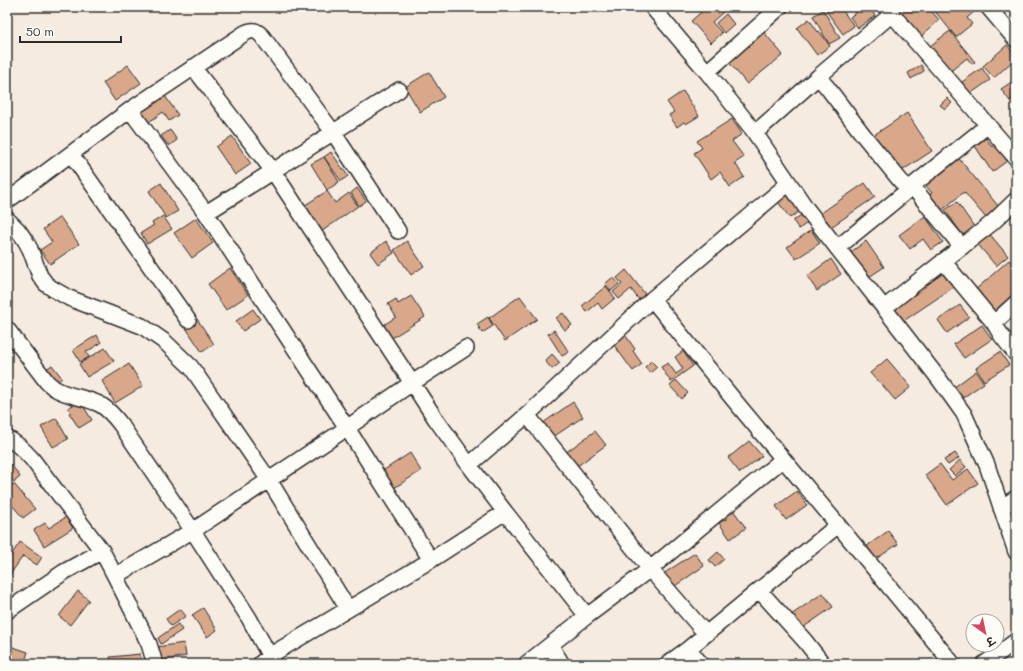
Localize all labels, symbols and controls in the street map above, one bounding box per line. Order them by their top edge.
scale bar [20,18,121,44]
text: 50 m [26,23,54,39]
north arrow [965,613,1005,653]
text: उ [982,633,999,651]

